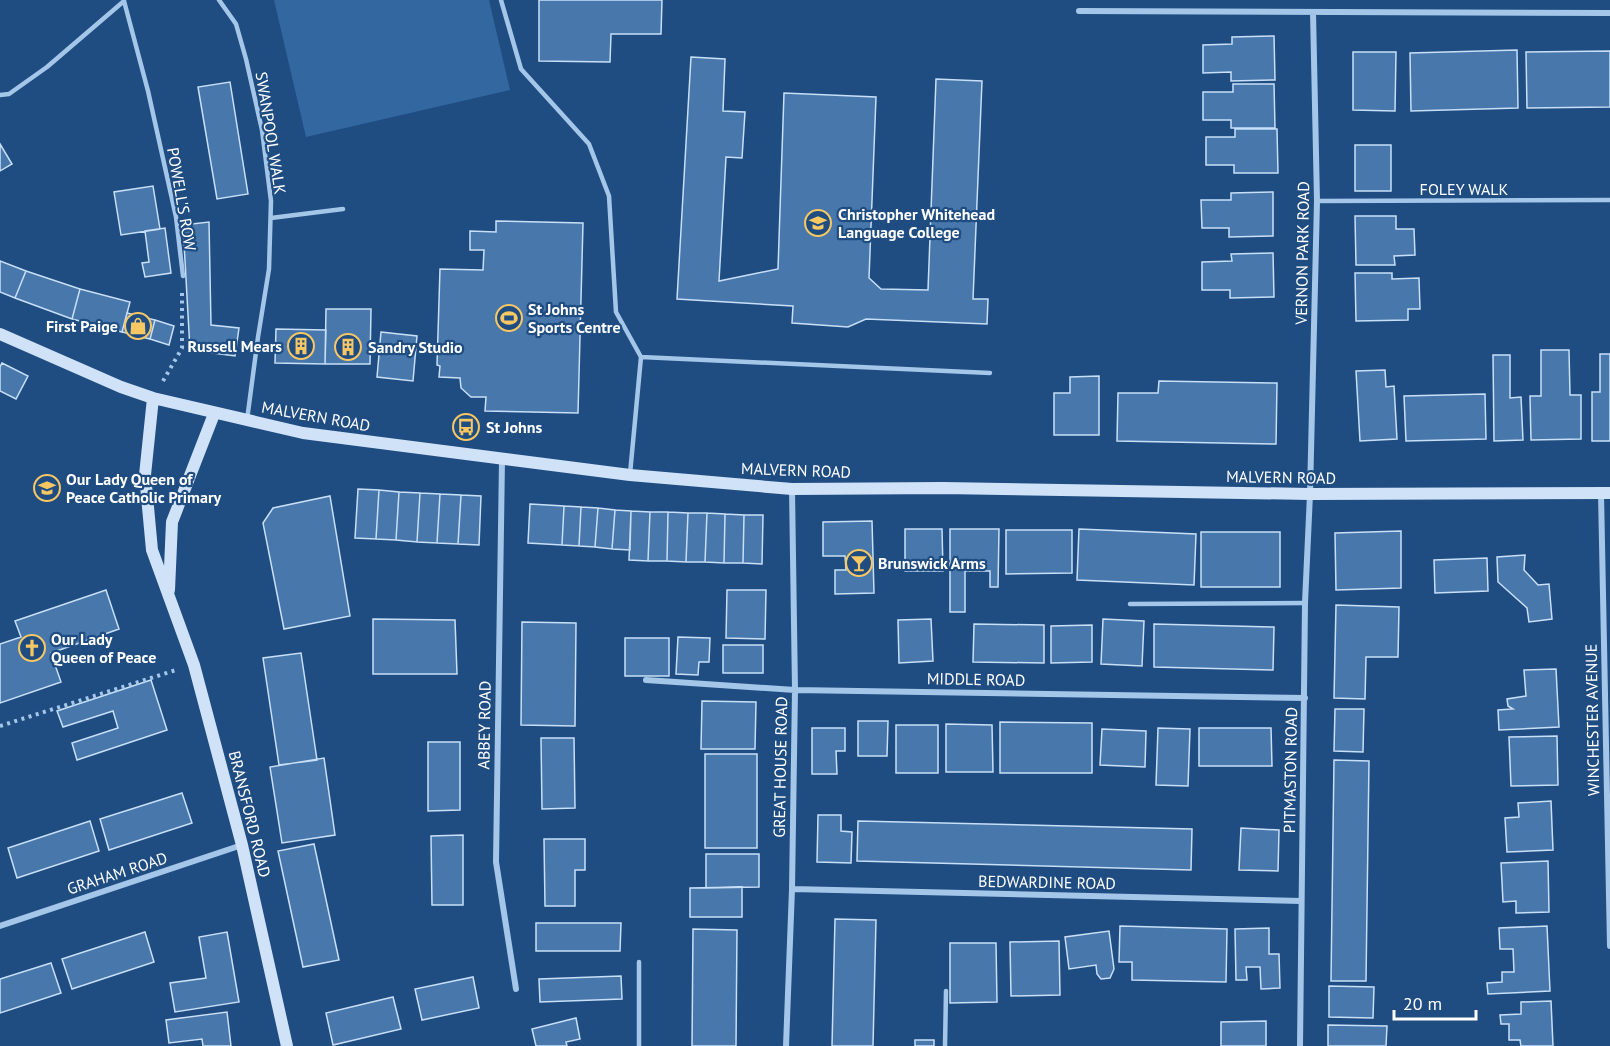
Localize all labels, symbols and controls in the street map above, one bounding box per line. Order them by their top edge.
street label: SWANPOOL WALK [251,70,291,196]
street label: POWELL'S ROW [163,146,201,253]
street label: FOLEY WALK [1420,179,1509,199]
street label: VERNON PARK ROAD [1291,181,1313,326]
place label: Christopher Whitehead Language College [838,204,995,242]
school or university icon: Christopher Whitehead Language College [803,208,833,238]
place label: St Johns Sports Centre [528,299,621,337]
sports icon: St Johns Sports Centre [494,303,524,333]
shop icon: First Paige [123,311,153,341]
place label: First Paige [46,316,118,336]
building icon: Russell Mears [286,331,316,361]
building icon: Sandry Studio [333,332,363,362]
place label: Russell Mears [187,336,282,356]
place label: Sandry Studio [368,337,463,357]
street label: MALVERN ROAD [260,397,372,435]
bus stop icon: St Johns [451,412,481,442]
place label: St Johns [486,417,542,437]
street label: MALVERN ROAD [741,458,851,482]
street label: MALVERN ROAD [1226,466,1336,488]
place label: Our Lady Queen of Peace Catholic Primary [66,469,222,507]
school or university icon: Our Lady Queen of Peace Catholic Primary [32,473,62,503]
bar icon: Brunswick Arms [844,548,874,578]
place label: Brunswick Arms [878,553,986,573]
place label: Our Lady Queen of Peace [51,629,156,667]
church icon: Our Lady Queen of Peace [17,633,47,663]
street label: WINCHESTER AVENUE [1581,644,1603,796]
street label: MIDDLE ROAD [927,668,1025,690]
street label: ABBEY ROAD [473,681,495,769]
street label: GREAT HOUSE ROAD [769,696,791,838]
street label: PITMASTON ROAD [1279,707,1301,833]
street label: BRANSFORD ROAD [225,749,275,879]
street label: GRAHAM ROAD [64,847,170,899]
street label: BEDWARDINE ROAD [978,871,1116,893]
scale bar [1394,983,1476,1021]
text: 20 m [1403,992,1442,1015]

